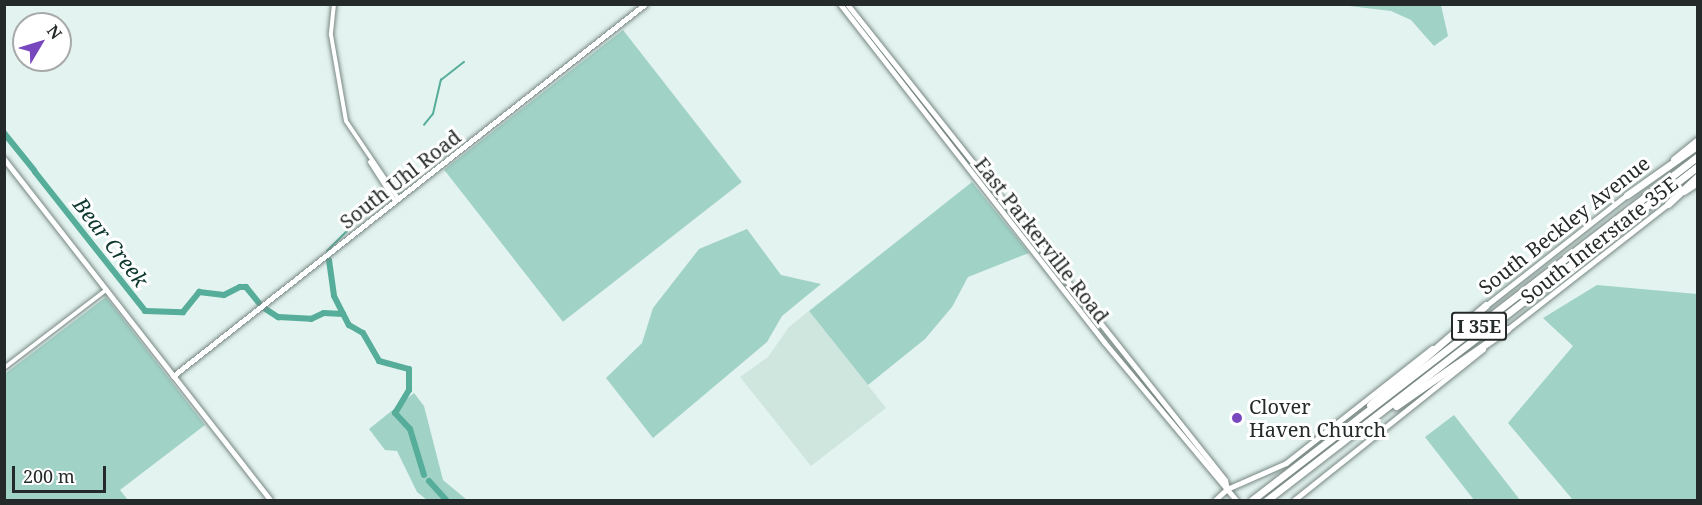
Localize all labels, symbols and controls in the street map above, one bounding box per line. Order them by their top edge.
north arrow [12,12,72,72]
text: N [42,20,67,44]
street label: South Uhl Road [335,124,465,234]
street label: South Beckley Avenue [1474,151,1654,299]
street label: East Parkerville Road [970,152,1114,328]
street label: South Interstate 35E [1516,171,1682,309]
water label: Bear Creek [68,192,154,292]
road number: I 35E [1450,311,1508,341]
place label: Clover Haven Church [1249,394,1386,441]
marker: Clover Haven Church [1230,411,1244,425]
scale bar [15,454,110,492]
text: 200 m [23,464,75,488]

